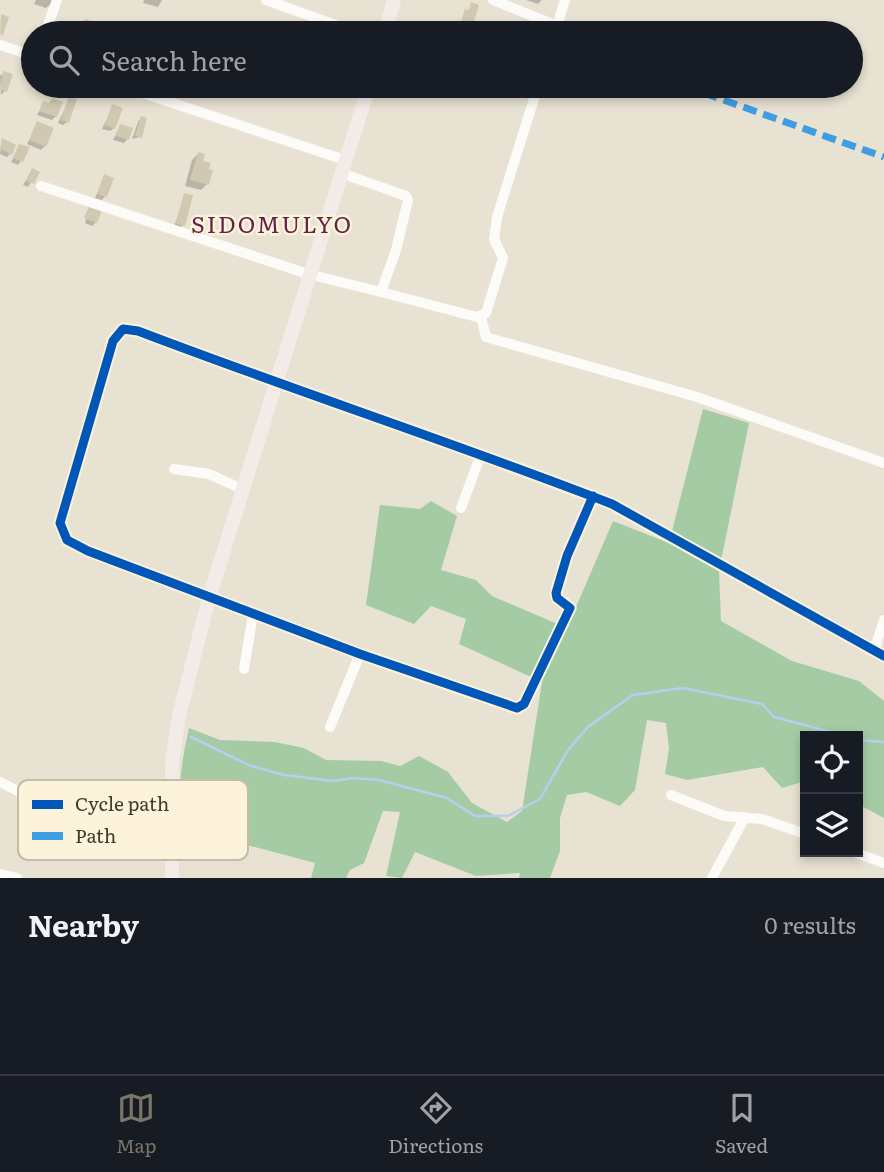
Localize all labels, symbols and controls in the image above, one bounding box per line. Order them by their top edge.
search box [21,21,863,98]
text: Search here [101,40,247,79]
icon: search [45,41,83,79]
district label: SIDOMULYO [191,206,353,240]
map controls [800,731,863,857]
button: locate [800,731,863,794]
legend [18,780,248,860]
text: Cycle path [75,789,169,817]
button: layers [800,794,863,857]
text: Path [75,821,116,849]
text: Nearby [28,902,139,946]
text: 0 results [764,907,856,941]
tab: Map [116,1089,156,1159]
tab: Directions [388,1089,483,1159]
tab: Saved [715,1089,768,1159]

